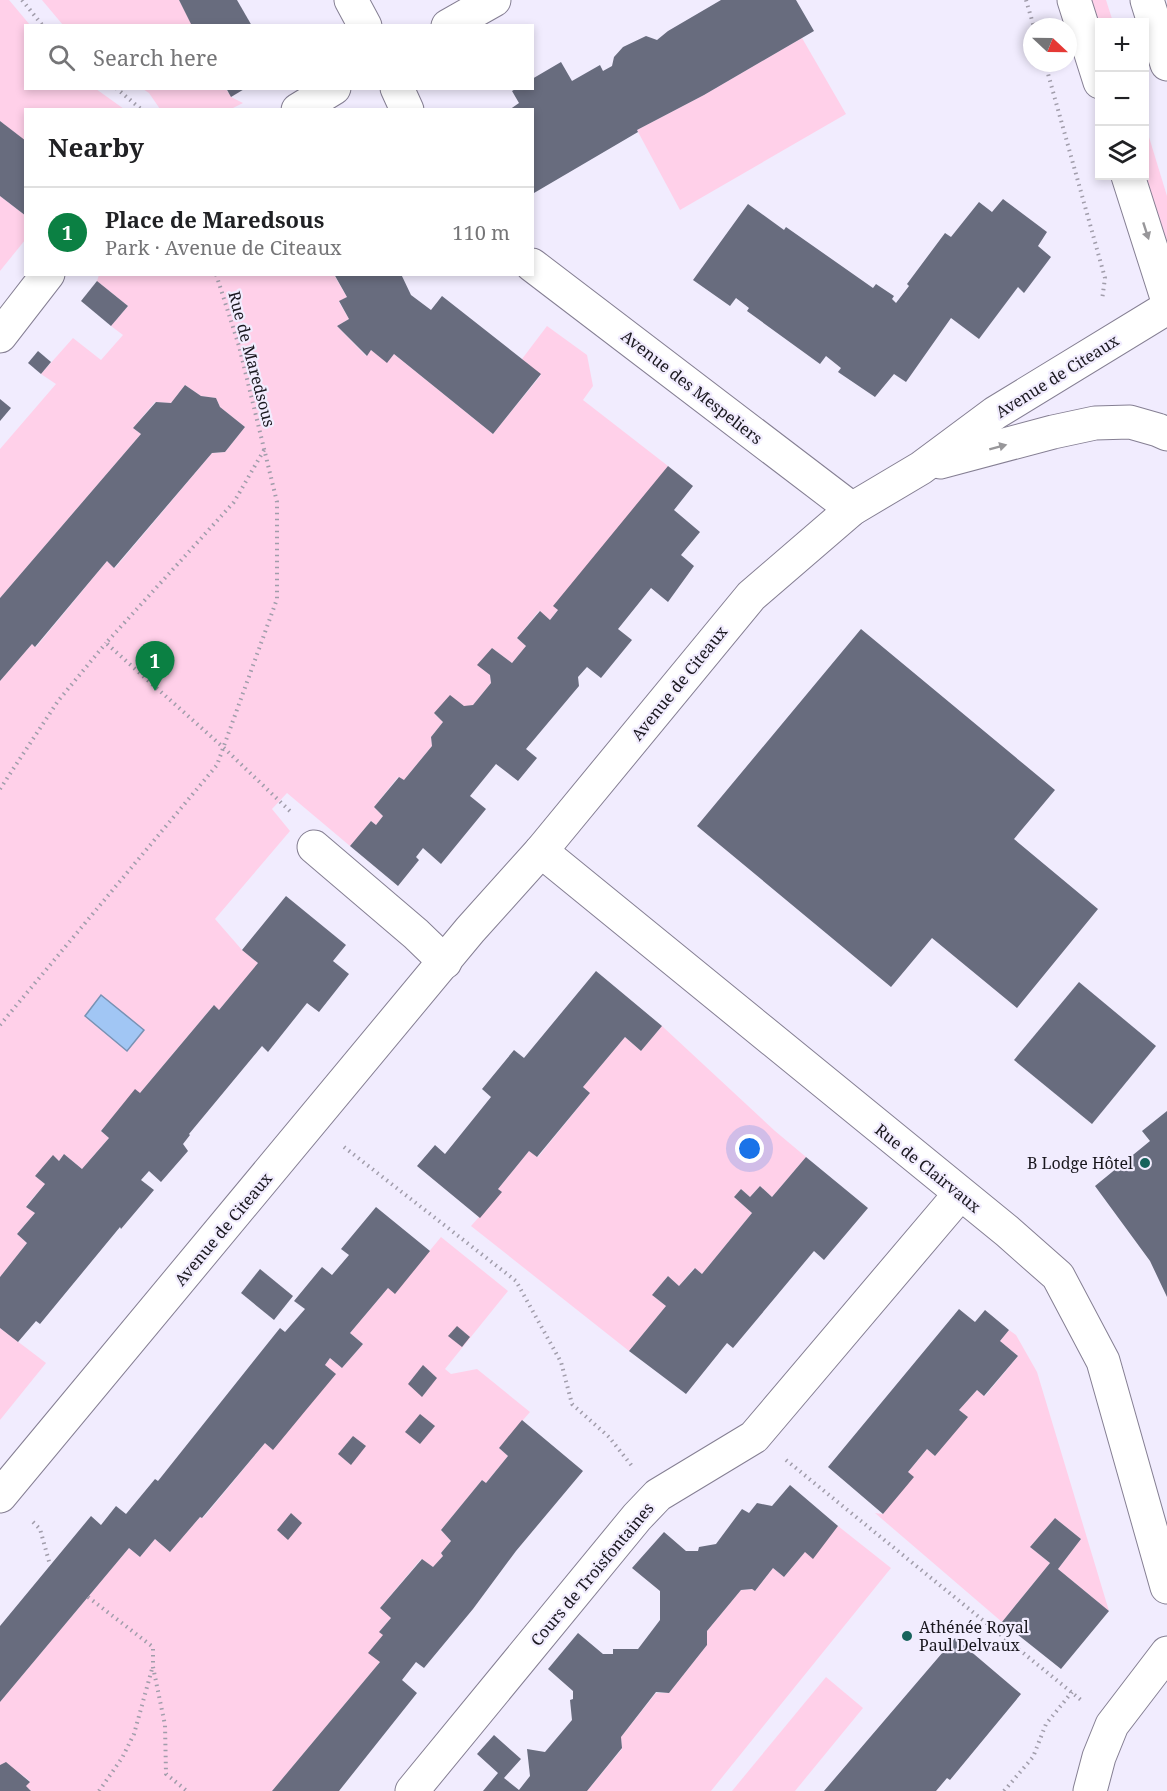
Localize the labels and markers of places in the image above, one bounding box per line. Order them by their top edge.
pin: 1 [136,642,174,691]
place label: B Lodge Hôtel [1027,1152,1133,1174]
marker: B Lodge Hôtel [1138,1156,1152,1170]
place label: Athénée Royal Paul Delvaux [919,1616,1029,1656]
marker: Athénée Royal Paul Delvaux [900,1629,914,1643]

